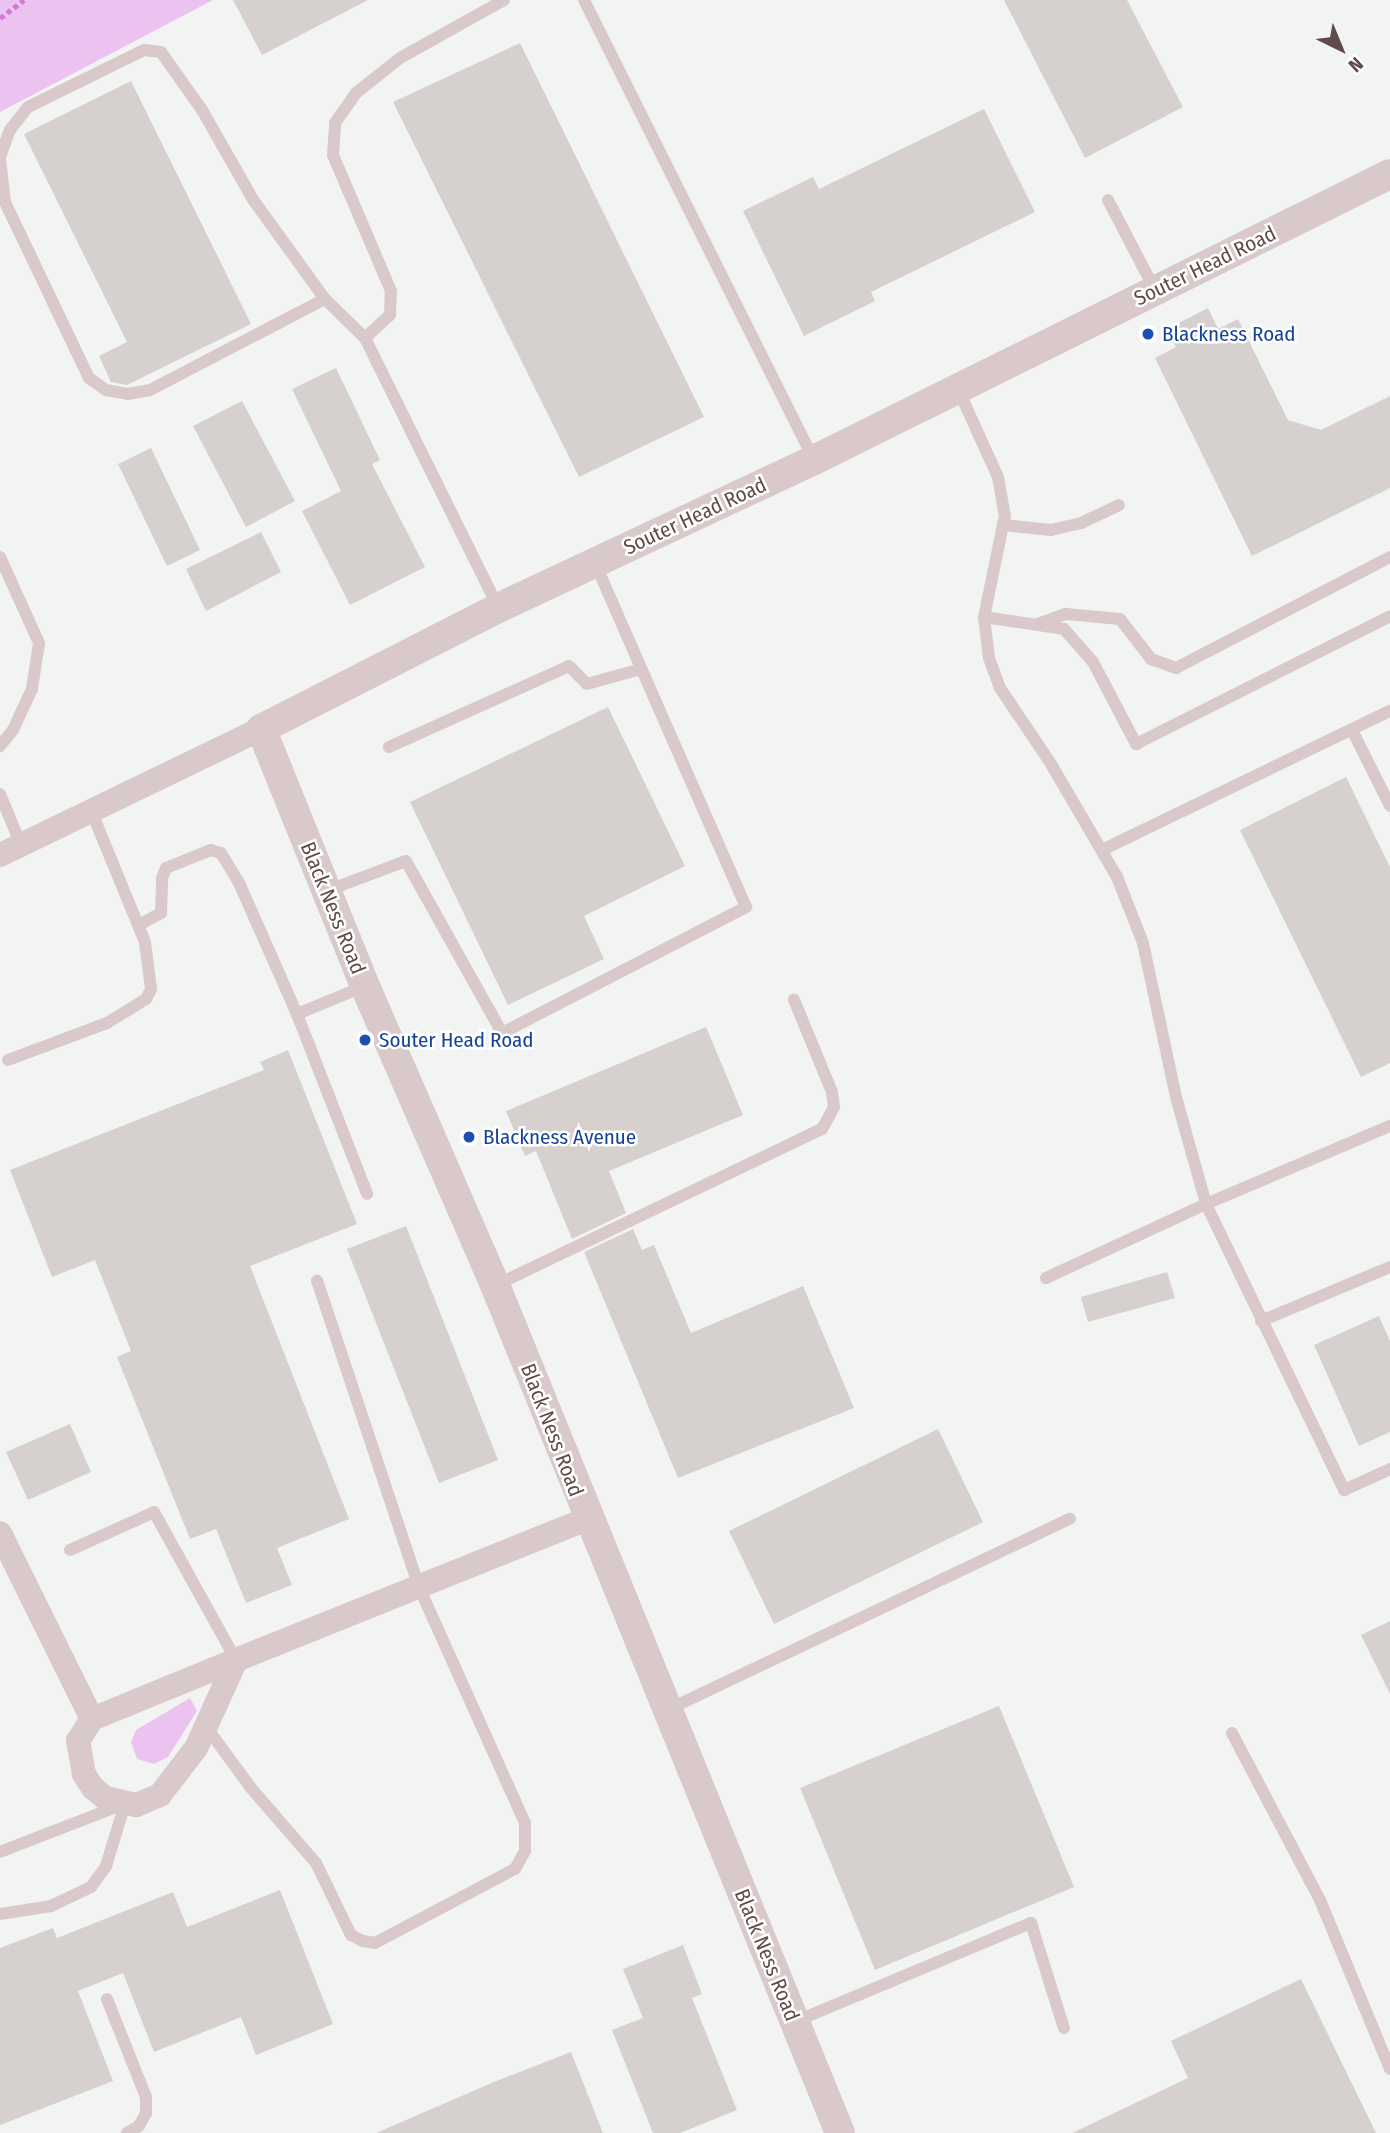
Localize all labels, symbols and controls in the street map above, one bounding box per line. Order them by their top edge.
north arrow [1306,14,1376,84]
text: N [1344,52,1368,77]
street label: Souter Head Road [1130,221,1280,311]
place label: Blackness Road [1162,321,1296,347]
marker: Blackness Road [1140,326,1156,342]
street label: Souter Head Road [620,472,770,560]
street label: Black Ness Road [295,838,371,978]
place label: Souter Head Road [379,1027,534,1053]
marker: Souter Head Road [357,1032,373,1048]
place label: Blackness Avenue [483,1124,636,1150]
marker: Blackness Avenue [461,1129,477,1145]
street label: Black Ness Road [515,1360,589,1500]
street label: Black Ness Road [729,1885,805,2025]

